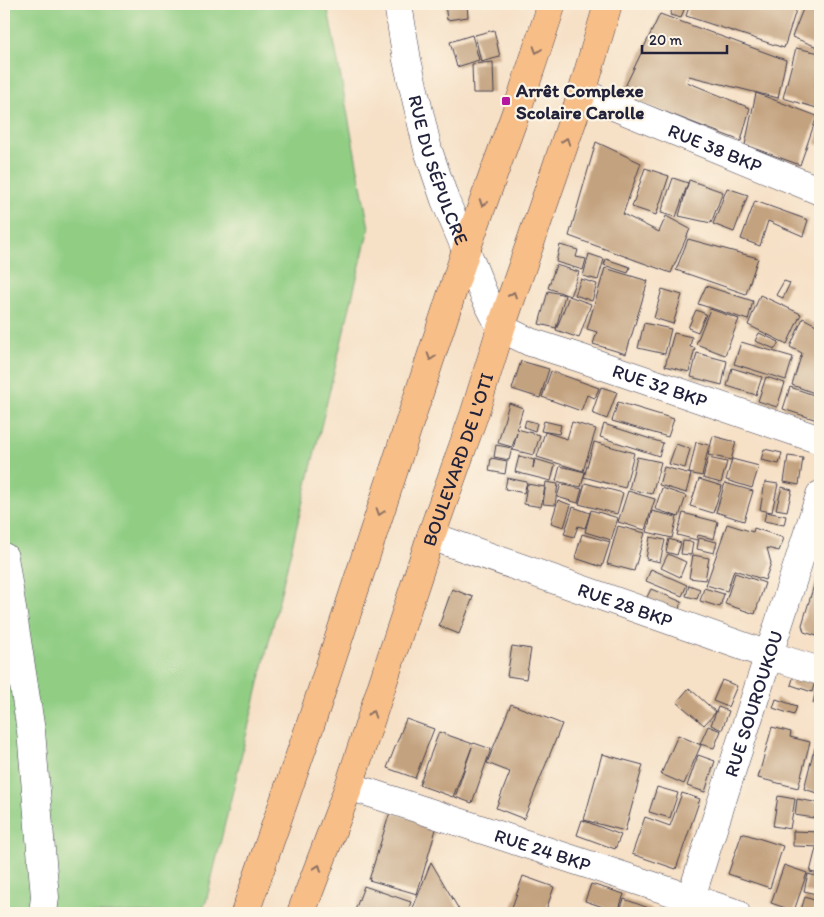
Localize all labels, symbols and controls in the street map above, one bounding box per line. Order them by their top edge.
scale bar [642,22,726,54]
text: 20 m [649,31,683,49]
one-way arrow [532,45,542,54]
place label: Arrêt Complexe Scolaire Carolle [515,79,644,124]
street label: RUE DU SÉPULCRE [403,93,474,249]
marker: Arrêt Complexe Scolaire Carolle [500,95,512,107]
street label: RUE 38 BKP [665,119,765,178]
one-way arrow [560,137,570,146]
one-way arrow [479,199,489,207]
one-way arrow [507,291,517,300]
one-way arrow [426,353,436,361]
street label: RUE 32 BKP [609,359,710,413]
street label: BOULEVARD DE L'OTI [417,370,498,549]
one-way arrow [376,507,386,515]
street label: RUE 28 BKP [575,578,676,632]
street label: RUE SOUROUKOU [719,628,788,780]
one-way arrow [366,710,376,719]
street label: RUE 24 BKP [492,824,594,877]
one-way arrow [313,864,323,872]

